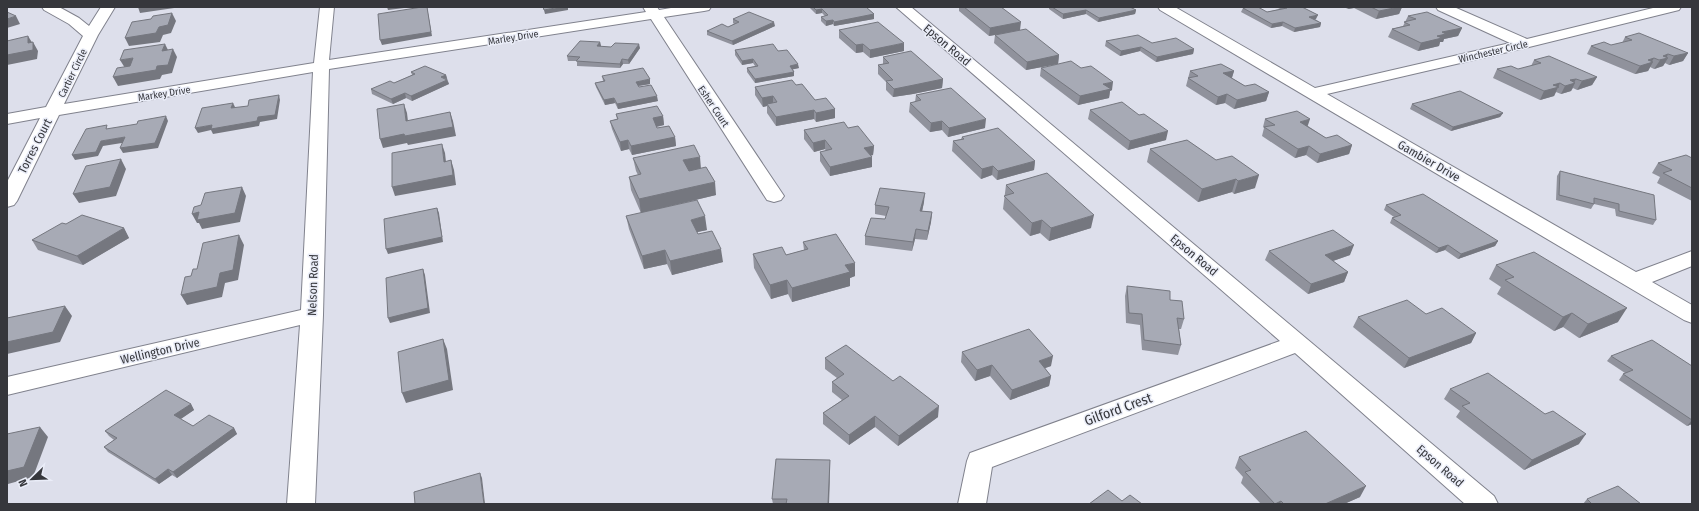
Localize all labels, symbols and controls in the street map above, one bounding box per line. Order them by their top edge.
street label: Epson Road [921,21,973,69]
street label: Marley Drive [487,28,539,48]
street label: Winchester Circle [1457,38,1529,66]
street label: Cartier Circle [56,47,90,100]
street label: Markey Drive [137,84,191,104]
street label: Esher Court [695,84,732,130]
street label: Torres Court [15,116,55,176]
street label: Gambier Drive [1395,138,1463,185]
street label: Epson Road [1168,231,1220,279]
street label: Nelson Road [305,254,321,316]
street label: Wellington Drive [119,335,201,367]
street label: Gilford Crest [1082,389,1155,430]
street label: Epson Road [1414,442,1466,490]
north arrow [12,459,52,499]
text: N [16,477,31,488]

